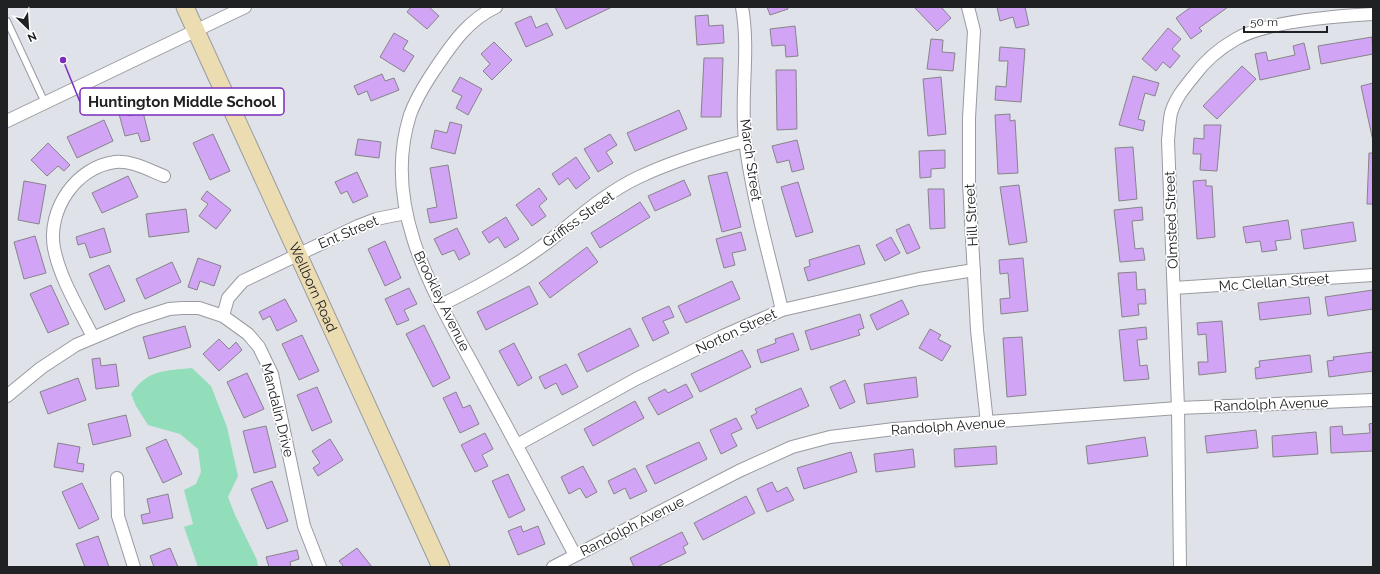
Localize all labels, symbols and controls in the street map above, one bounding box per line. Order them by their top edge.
north arrow [8,8,48,48]
scale bar [1244,8,1327,34]
text: 50 m [1250,15,1278,29]
text: N [25,29,39,44]
callout: Huntington Middle School [80,88,284,115]
text: Huntington Middle School [88,93,276,111]
street label: March Street [737,118,765,202]
street label: Olmsted Street [1161,171,1181,269]
street label: Hill Street [961,183,981,247]
street label: Griffiss Street [539,188,617,250]
street label: Ent Street [316,212,381,252]
street label: Wellborn Road [286,240,340,334]
street label: Brookley Avenue [411,248,473,354]
street label: Mc Clellan Street [1218,270,1330,294]
street label: Norton Street [693,305,779,357]
street label: Mandalin Drive [259,361,297,459]
street label: Randolph Avenue [1213,394,1329,414]
street label: Randolph Avenue [890,414,1006,438]
street label: Randolph Avenue [577,493,687,559]

